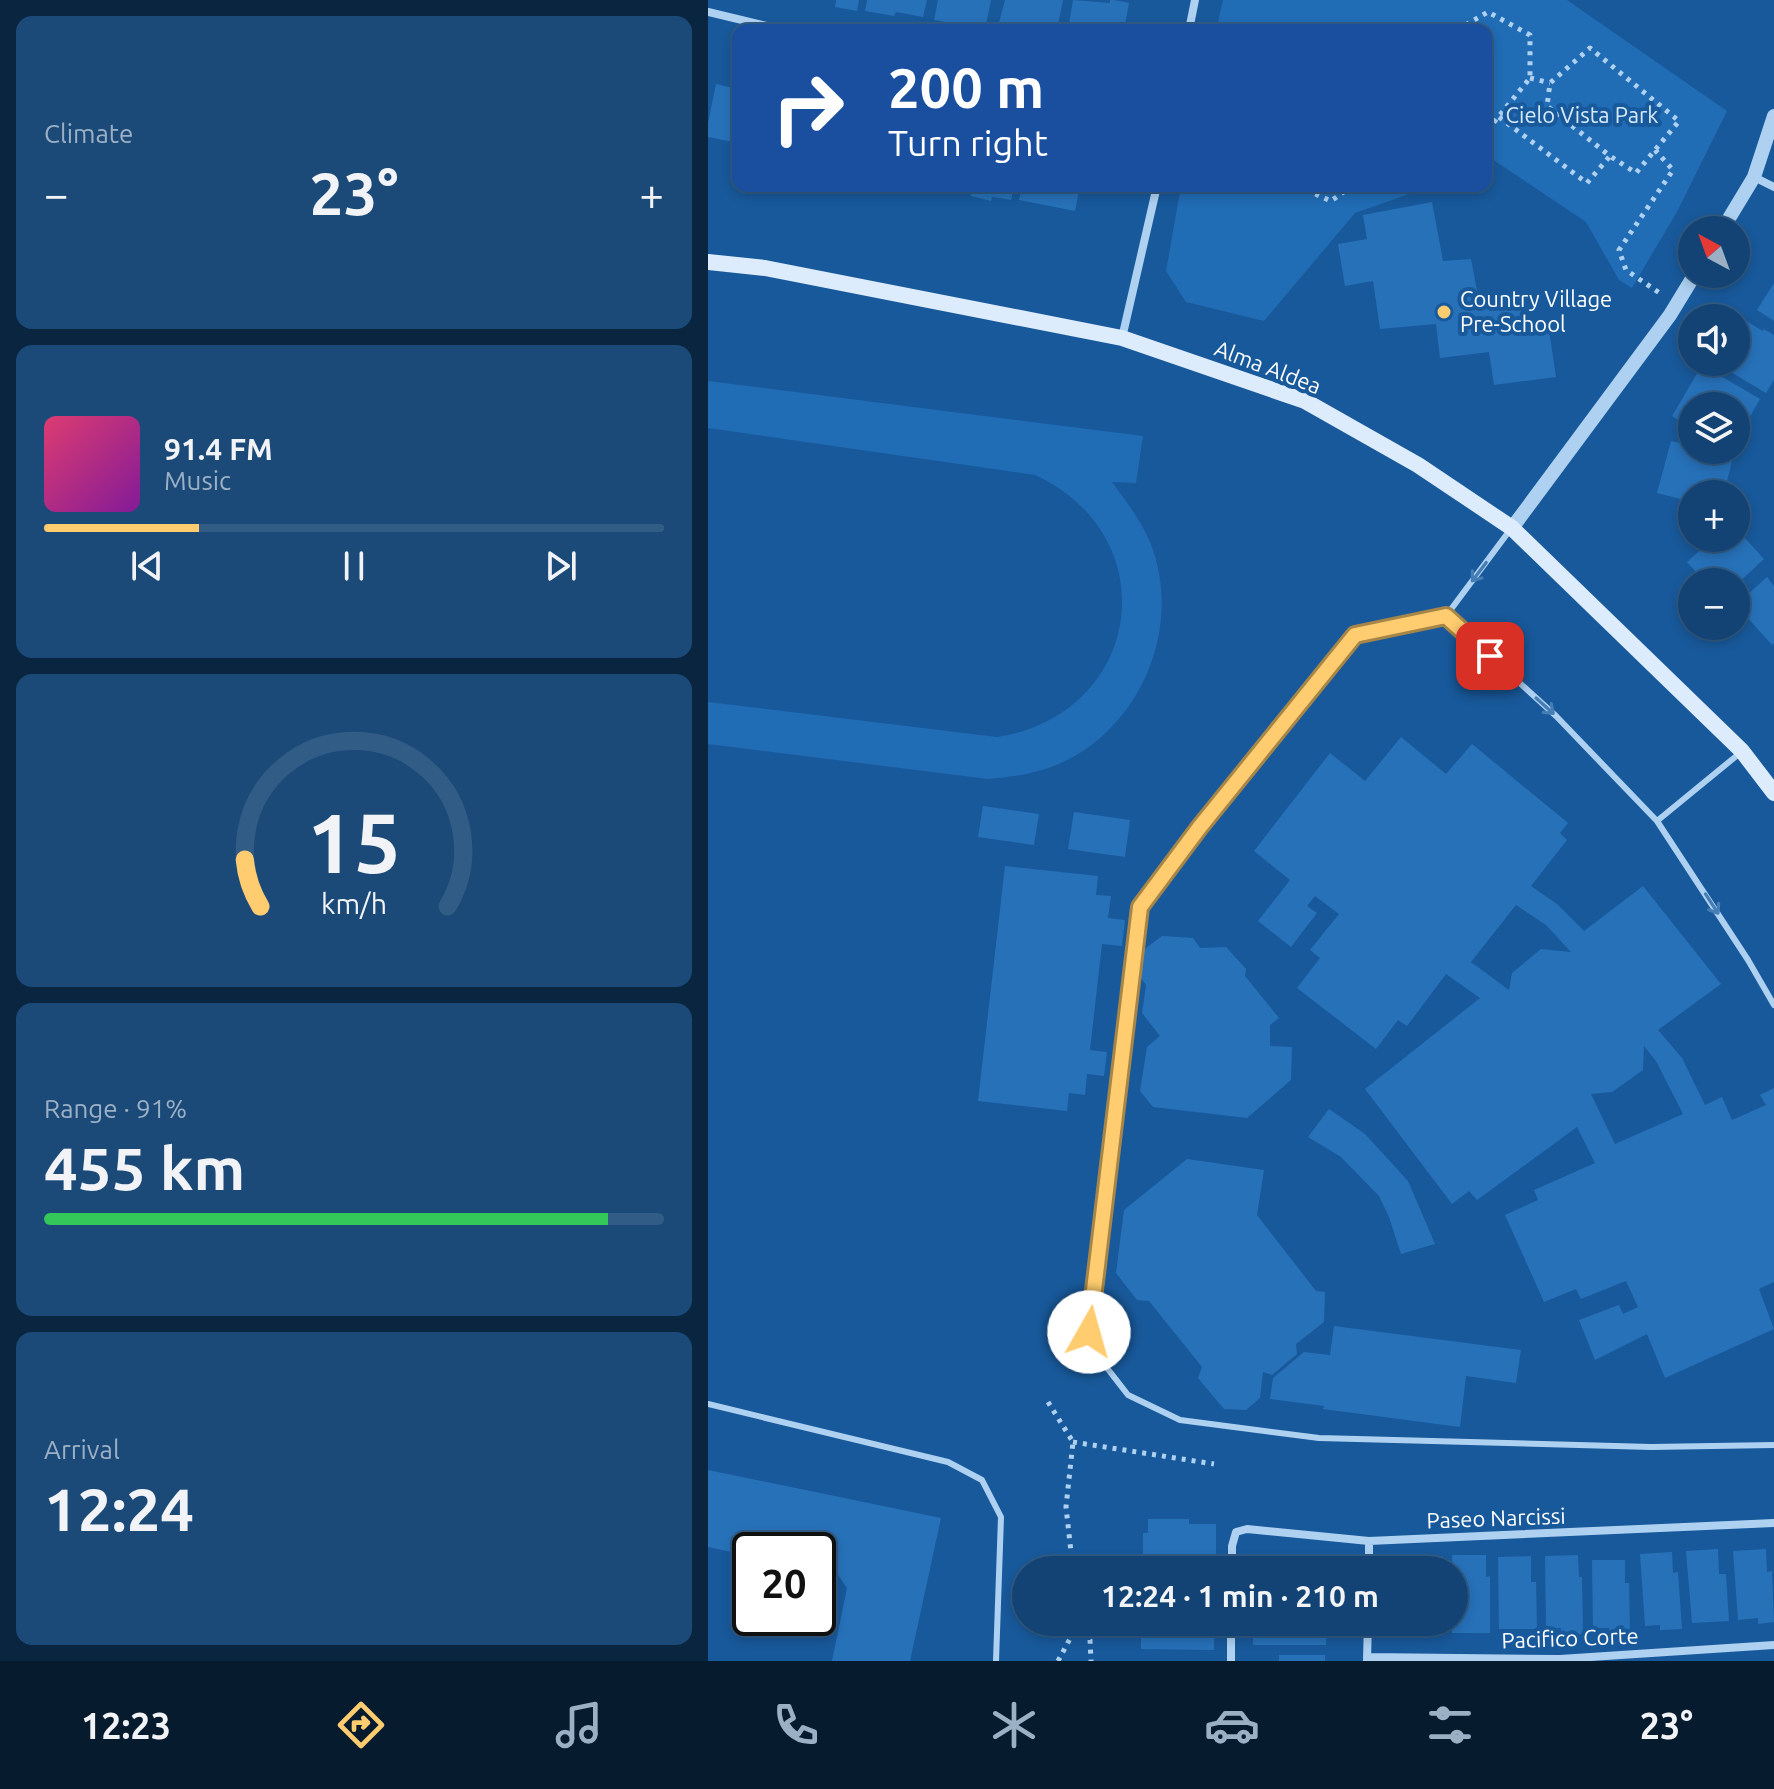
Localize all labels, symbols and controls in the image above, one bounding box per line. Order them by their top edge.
icon: right [756,56,860,160]
text: 200 m [888,56,1044,119]
park label: Cielo Vista Park [1506,102,1658,127]
text: Climate [44,119,133,148]
text: Turn right [888,122,1048,163]
text: 23° [310,159,398,226]
text: − [44,169,69,218]
text: + [639,169,664,218]
north arrow [1678,216,1750,288]
map controls [1678,216,1750,640]
place label: Country Village Pre-School [1460,286,1612,336]
marker: Country Village Pre-School [1435,303,1453,321]
button: sound [1678,304,1750,376]
street label: Alma Aldea [1212,335,1325,398]
button: layers [1678,392,1750,464]
text: 91.4 FM [164,432,273,466]
text: Music [164,466,231,495]
button: + [1678,480,1750,552]
icon: previous [125,544,169,588]
icon: pause [332,544,376,588]
icon: next [539,544,583,588]
one-way arrow [1470,560,1487,582]
button: − [1678,568,1750,640]
pin [1456,622,1524,690]
icon: arrive [1468,634,1512,678]
one-way arrow [1535,696,1555,714]
text: 15 [307,794,401,888]
text: km/h [321,887,387,919]
one-way arrow [1704,892,1720,915]
text: Range · 91% [44,1094,187,1123]
text: 455 km [44,1134,245,1201]
position arrow [1047,1290,1131,1374]
text: Arrival [44,1435,120,1464]
text: 12:24 [44,1475,194,1542]
street label: Paseo Narcissi [1426,1503,1566,1532]
speed limit sign: 20 [732,1532,836,1636]
text: 12:24 · 1 min · 210 m [1101,1579,1379,1613]
street label: Pacifico Corte [1501,1623,1639,1652]
icon: directions [333,1697,389,1753]
icon: music [551,1697,607,1753]
icon: phone [768,1697,824,1753]
icon: climate [986,1697,1042,1753]
icon: car [1204,1697,1260,1753]
icon: filters [1422,1697,1478,1753]
text: 12:23 [81,1705,171,1746]
text: 23° [1640,1705,1693,1746]

